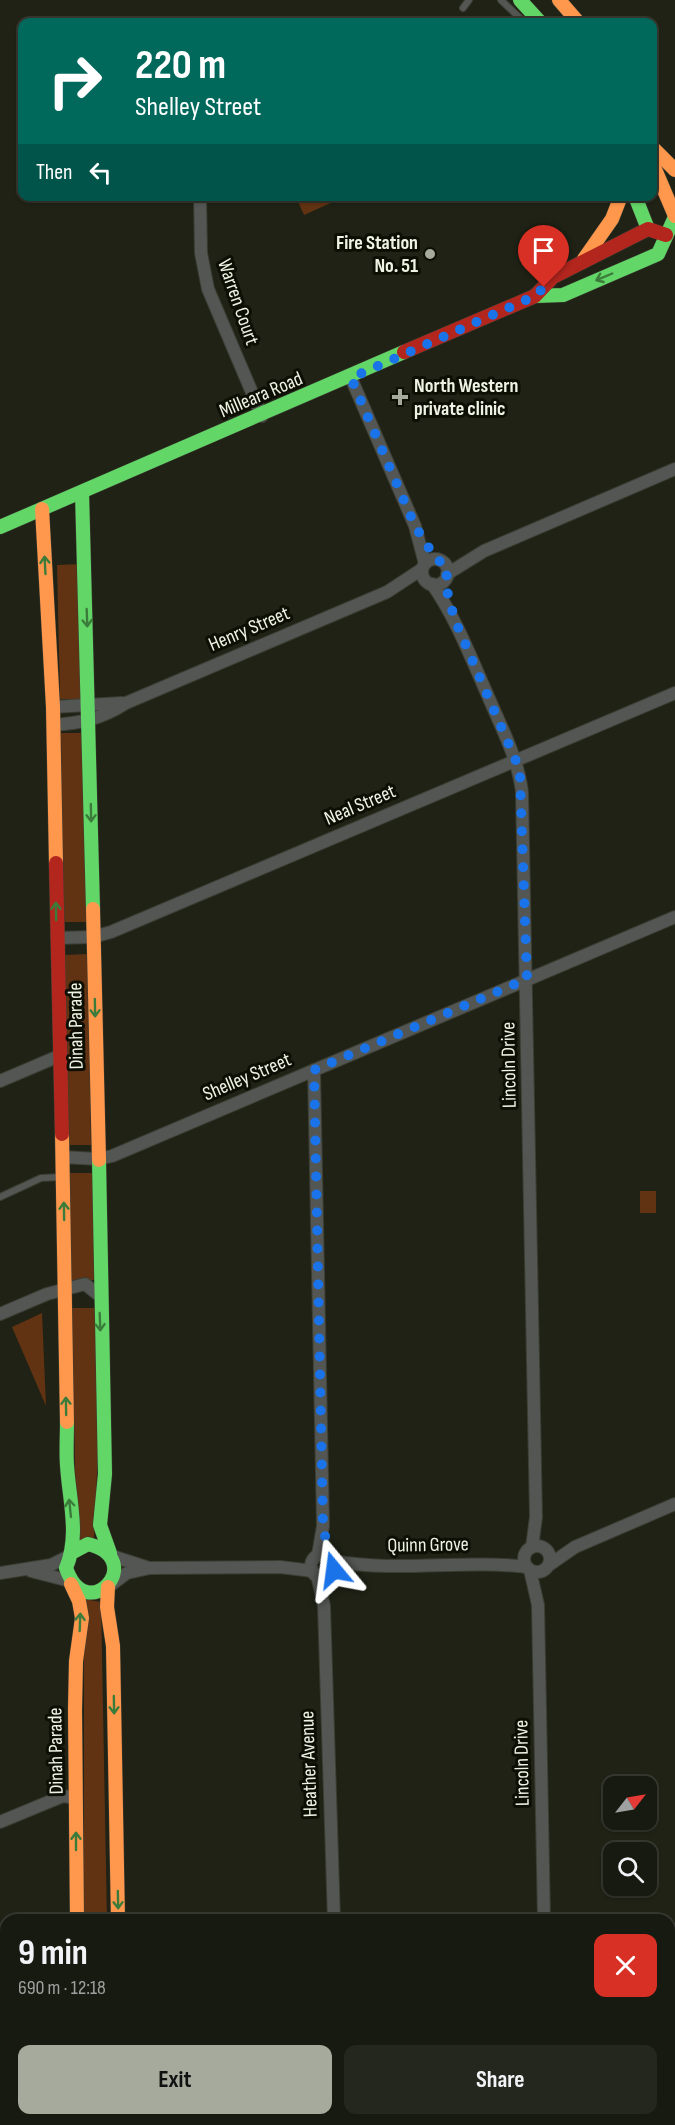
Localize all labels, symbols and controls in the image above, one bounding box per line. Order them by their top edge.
text: 220 m [135,40,226,91]
icon: right [36,42,114,120]
text: Shelley Street [135,91,261,123]
icon: left [84,156,117,189]
text: Then [36,159,72,186]
pin [518,225,569,287]
place label: Fire Station No. 51 [336,231,418,278]
icon: arrive [527,234,560,267]
marker: Fire Station No. 51 [423,247,437,261]
street label: Warren Court [212,256,264,348]
one-way arrow [596,272,614,284]
street label: Milleara Road [216,367,306,423]
place label: North Western private clinic [414,374,518,421]
marker: North Western private clinic [391,388,409,406]
one-way arrow [39,555,50,575]
street label: Henry Street [205,601,293,657]
one-way arrow [81,608,92,628]
street label: Neal Street [321,779,399,831]
one-way arrow [85,803,97,823]
one-way arrow [51,901,62,921]
street label: Dinah Parade [63,982,89,1070]
one-way arrow [89,998,101,1018]
street label: Lincoln Drive [496,1022,522,1108]
street label: Shelley Street [199,1048,295,1106]
one-way arrow [58,1201,70,1221]
one-way arrow [95,1312,106,1332]
one-way arrow [60,1396,72,1416]
one-way arrow [64,1499,75,1519]
street label: Quinn Grove [387,1532,469,1558]
position arrow [302,1538,366,1602]
one-way arrow [75,1612,86,1632]
one-way arrow [108,1694,120,1714]
street label: Dinah Parade [43,1707,69,1795]
street label: Heather Avenue [295,1710,323,1818]
street label: Lincoln Drive [509,1720,535,1806]
north arrow [603,1776,657,1830]
map controls [603,1776,657,1896]
one-way arrow [70,1831,82,1851]
button: search [603,1842,657,1896]
one-way arrow [112,1889,124,1909]
text: 9 min [18,1932,88,1975]
button: close [594,1934,657,1997]
text: 690 m · 12:18 [18,1976,106,2000]
button: Exit [18,2045,332,2114]
button: Share [344,2045,657,2114]

